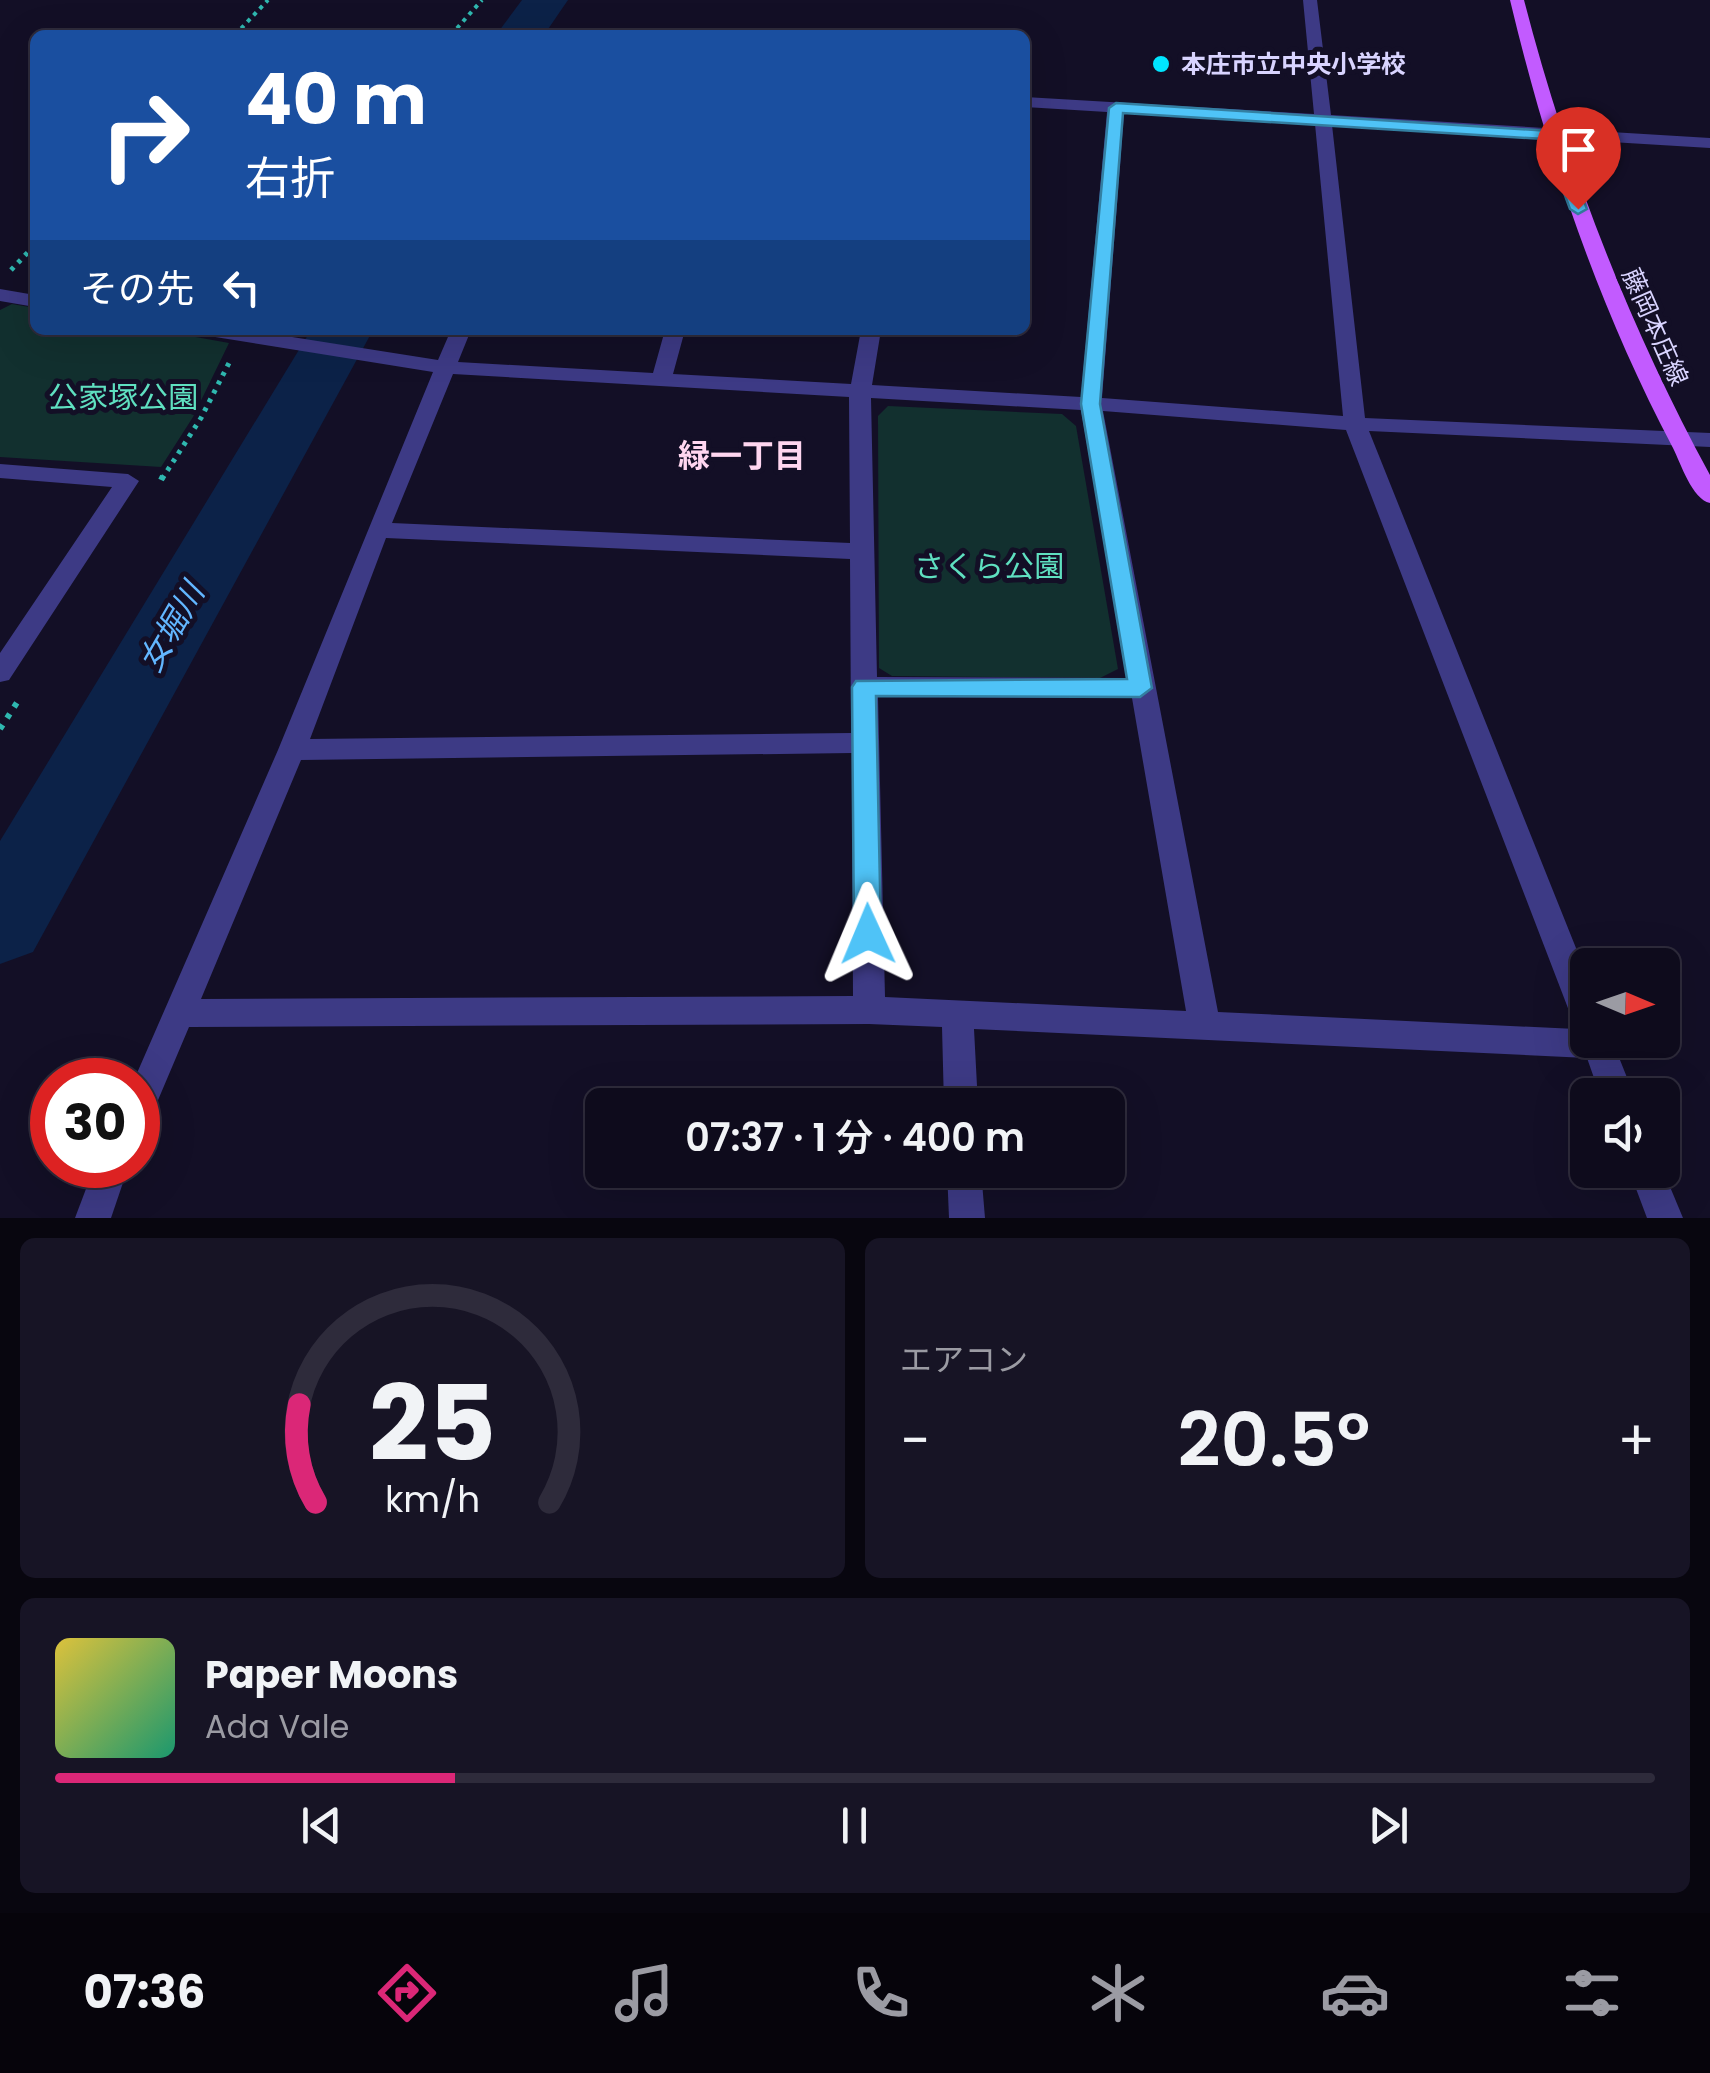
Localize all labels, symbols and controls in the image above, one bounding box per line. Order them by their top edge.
place label: 本庄市立中央小学校 [1181,47,1406,82]
text: 40 m [245,50,427,149]
marker: 本庄市立中央小学校 [1150,53,1172,75]
icon: right [80,70,210,200]
pin [1536,107,1621,210]
icon: arrive [1551,122,1606,177]
text: 右折 [245,147,335,210]
icon: left [214,260,269,315]
text: その先 [80,262,194,315]
street label: 藤岡本庄線 [1614,263,1696,391]
park label: 公家塚公園 [48,376,198,419]
district label: 緑一丁目 [678,433,806,478]
park label: さくら公園 [914,545,1064,588]
water label: 女堀川 [128,572,216,680]
position arrow [816,882,920,986]
north arrow [1570,948,1680,1058]
map controls [1570,948,1680,1188]
speed limit sign: 30 [30,1058,160,1188]
button: sound [1570,1078,1680,1188]
text: 07:37 · 1 分 · 400 m [685,1111,1025,1164]
text: エアコン [900,1337,1028,1382]
text: 25 [369,1351,496,1496]
text: 20.5° [1178,1387,1370,1492]
text: − [900,1402,930,1479]
text: + [1617,1402,1655,1479]
text: km/h [385,1474,480,1525]
text: Paper Moons [205,1648,458,1701]
text: Ada Vale [205,1704,349,1749]
icon: previous [294,1798,349,1853]
icon: pause [827,1798,882,1853]
icon: next [1361,1798,1416,1853]
icon: directions [372,1958,442,2028]
icon: music [609,1958,679,2028]
icon: phone [846,1958,916,2028]
icon: climate [1083,1958,1153,2028]
icon: car [1320,1958,1390,2028]
icon: filters [1557,1958,1627,2028]
text: 07:36 [83,1961,206,2024]

